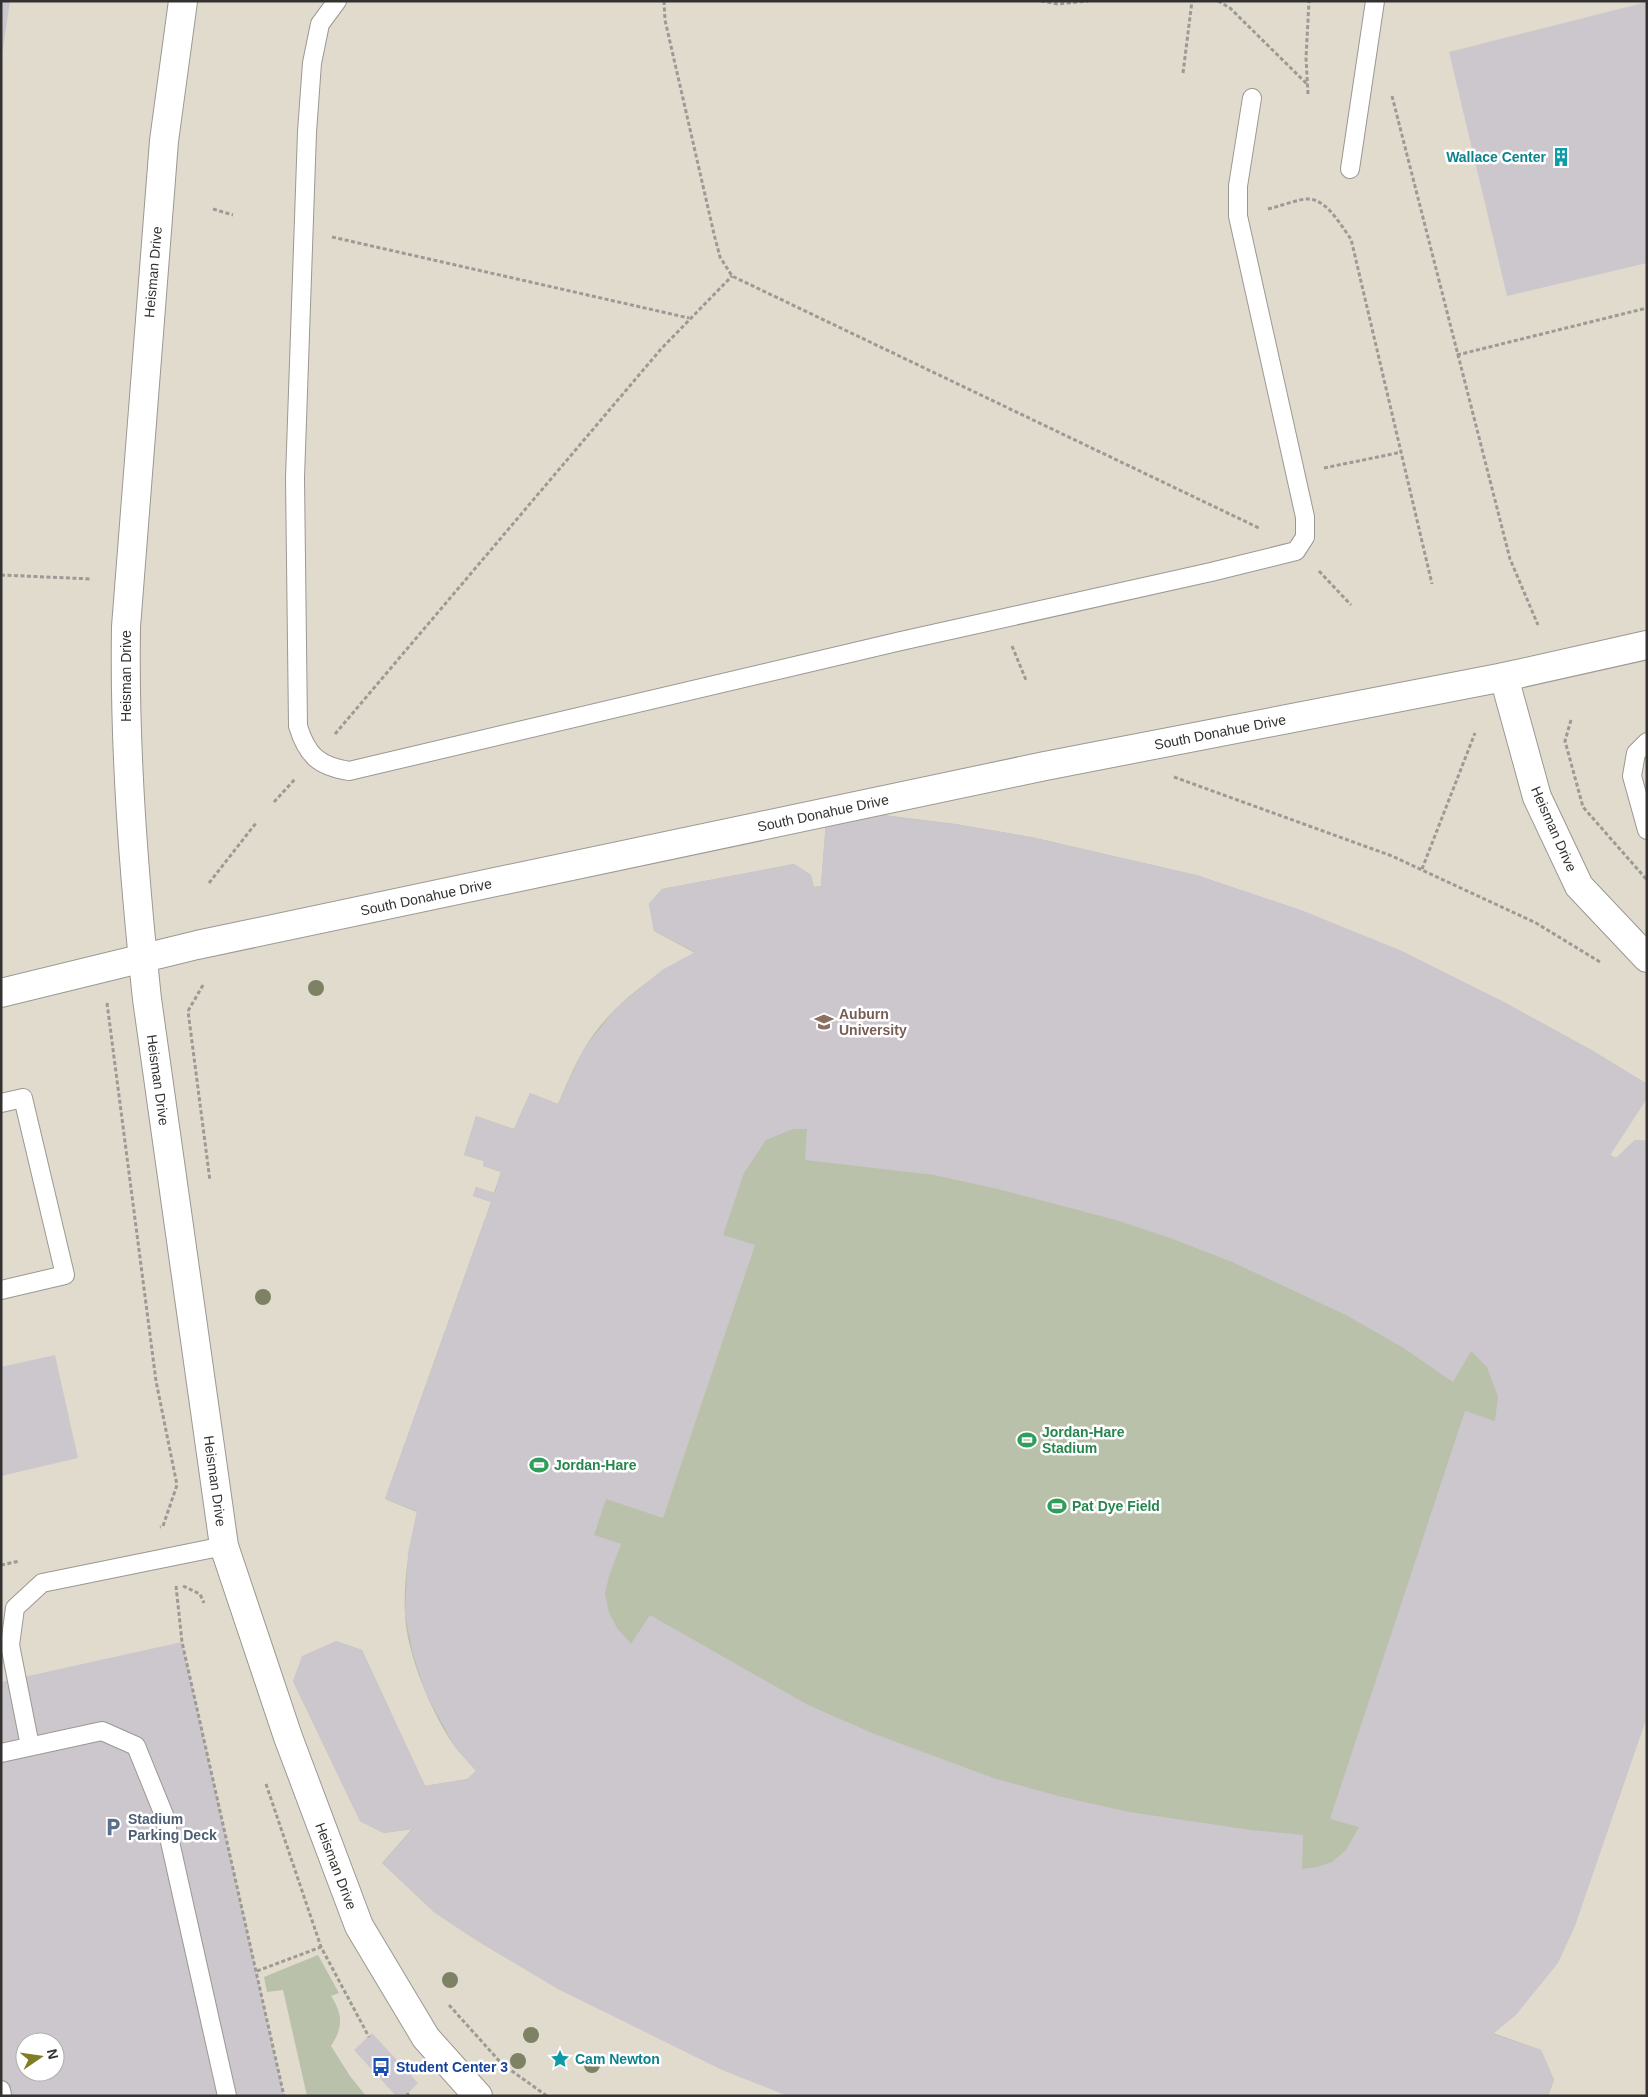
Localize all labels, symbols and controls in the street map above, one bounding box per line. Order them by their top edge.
building icon: Wallace Center [1550,146,1572,168]
place label: Wallace Center [1446,149,1547,165]
street label: Heisman Drive [141,225,165,318]
street label: Heisman Drive [118,630,134,722]
street label: South Donahue Drive [1153,711,1287,753]
street label: Heisman Drive [1528,784,1580,874]
street label: South Donahue Drive [756,791,890,835]
street label: South Donahue Drive [359,875,493,919]
place label: Auburn University [839,1006,907,1038]
school or university icon: Auburn University [813,1011,835,1033]
street label: Heisman Drive [144,1033,172,1127]
place label: Jordan-Hare Stadium [1042,1424,1125,1456]
sports icon: Jordan-Hare Stadium [1016,1429,1038,1451]
street label: Heisman Drive [201,1434,229,1528]
sports icon: Jordan-Hare [528,1454,550,1476]
place label: Jordan-Hare [554,1457,637,1473]
sports icon: Pat Dye Field [1046,1495,1068,1517]
place label: Pat Dye Field [1072,1498,1160,1514]
place label: Stadium Parking Deck [128,1811,217,1843]
parking icon: Stadium Parking Deck [102,1816,124,1838]
street label: Heisman Drive [312,1820,360,1912]
north arrow [15,2032,65,2082]
text: N [44,2047,62,2061]
place icon: Cam Newton [549,2048,571,2070]
place label: Cam Newton [575,2051,660,2067]
bus stop icon: Student Center 3 [370,2056,392,2078]
place label: Student Center 3 [396,2059,508,2075]

